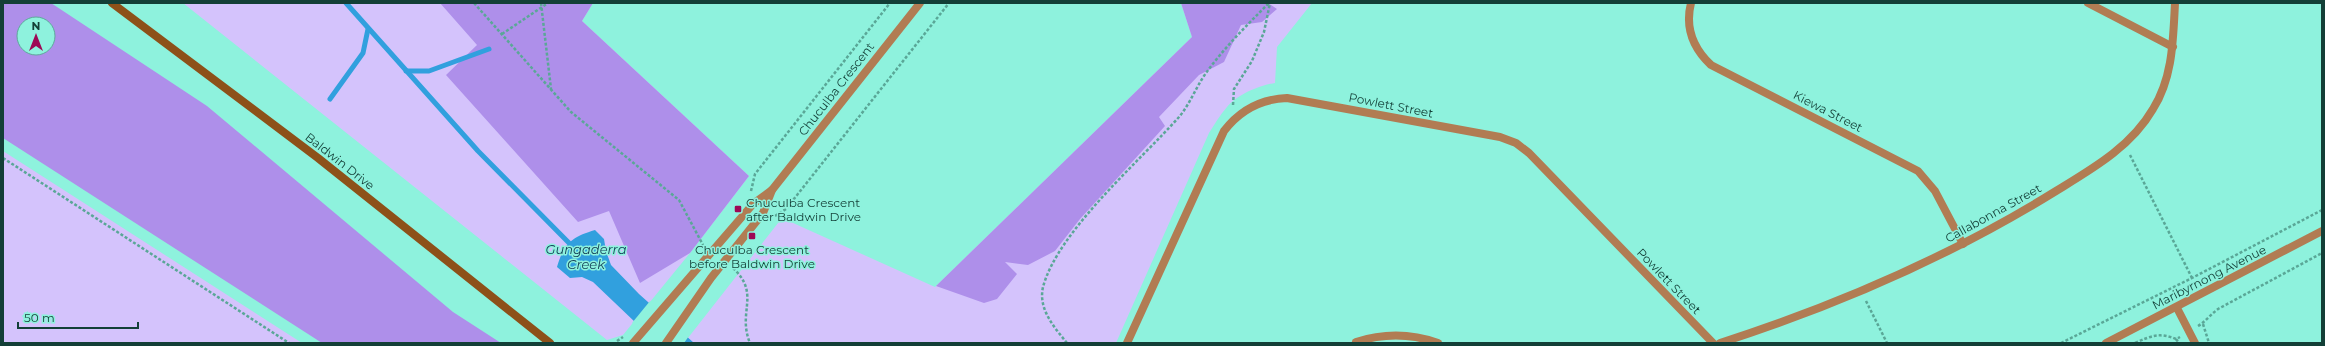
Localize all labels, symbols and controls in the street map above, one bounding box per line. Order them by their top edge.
north arrow [16,16,56,56]
text: N [32,19,40,33]
street label: Chuculba Crescent [795,39,877,139]
street label: Kiewa Street [1791,87,1865,135]
street label: Powlett Street [1347,89,1435,121]
street label: Baldwin Drive [302,129,378,193]
street label: Callabonna Street [1942,180,2044,246]
place label: Chuculba Crescent after Baldwin Drive [746,195,861,224]
marker: Chuculba Crescent after Baldwin Drive [733,204,743,214]
marker: Chuculba Crescent before Baldwin Drive [747,231,757,241]
water label: Gungaderra Creek [546,241,627,272]
place label: Chuculba Crescent before Baldwin Drive [689,242,815,271]
street label: Maribyrnong Avenue [2149,242,2269,312]
street label: Powlett Street [1634,245,1704,317]
scale bar [18,304,138,330]
text: 50 m [24,310,55,325]

